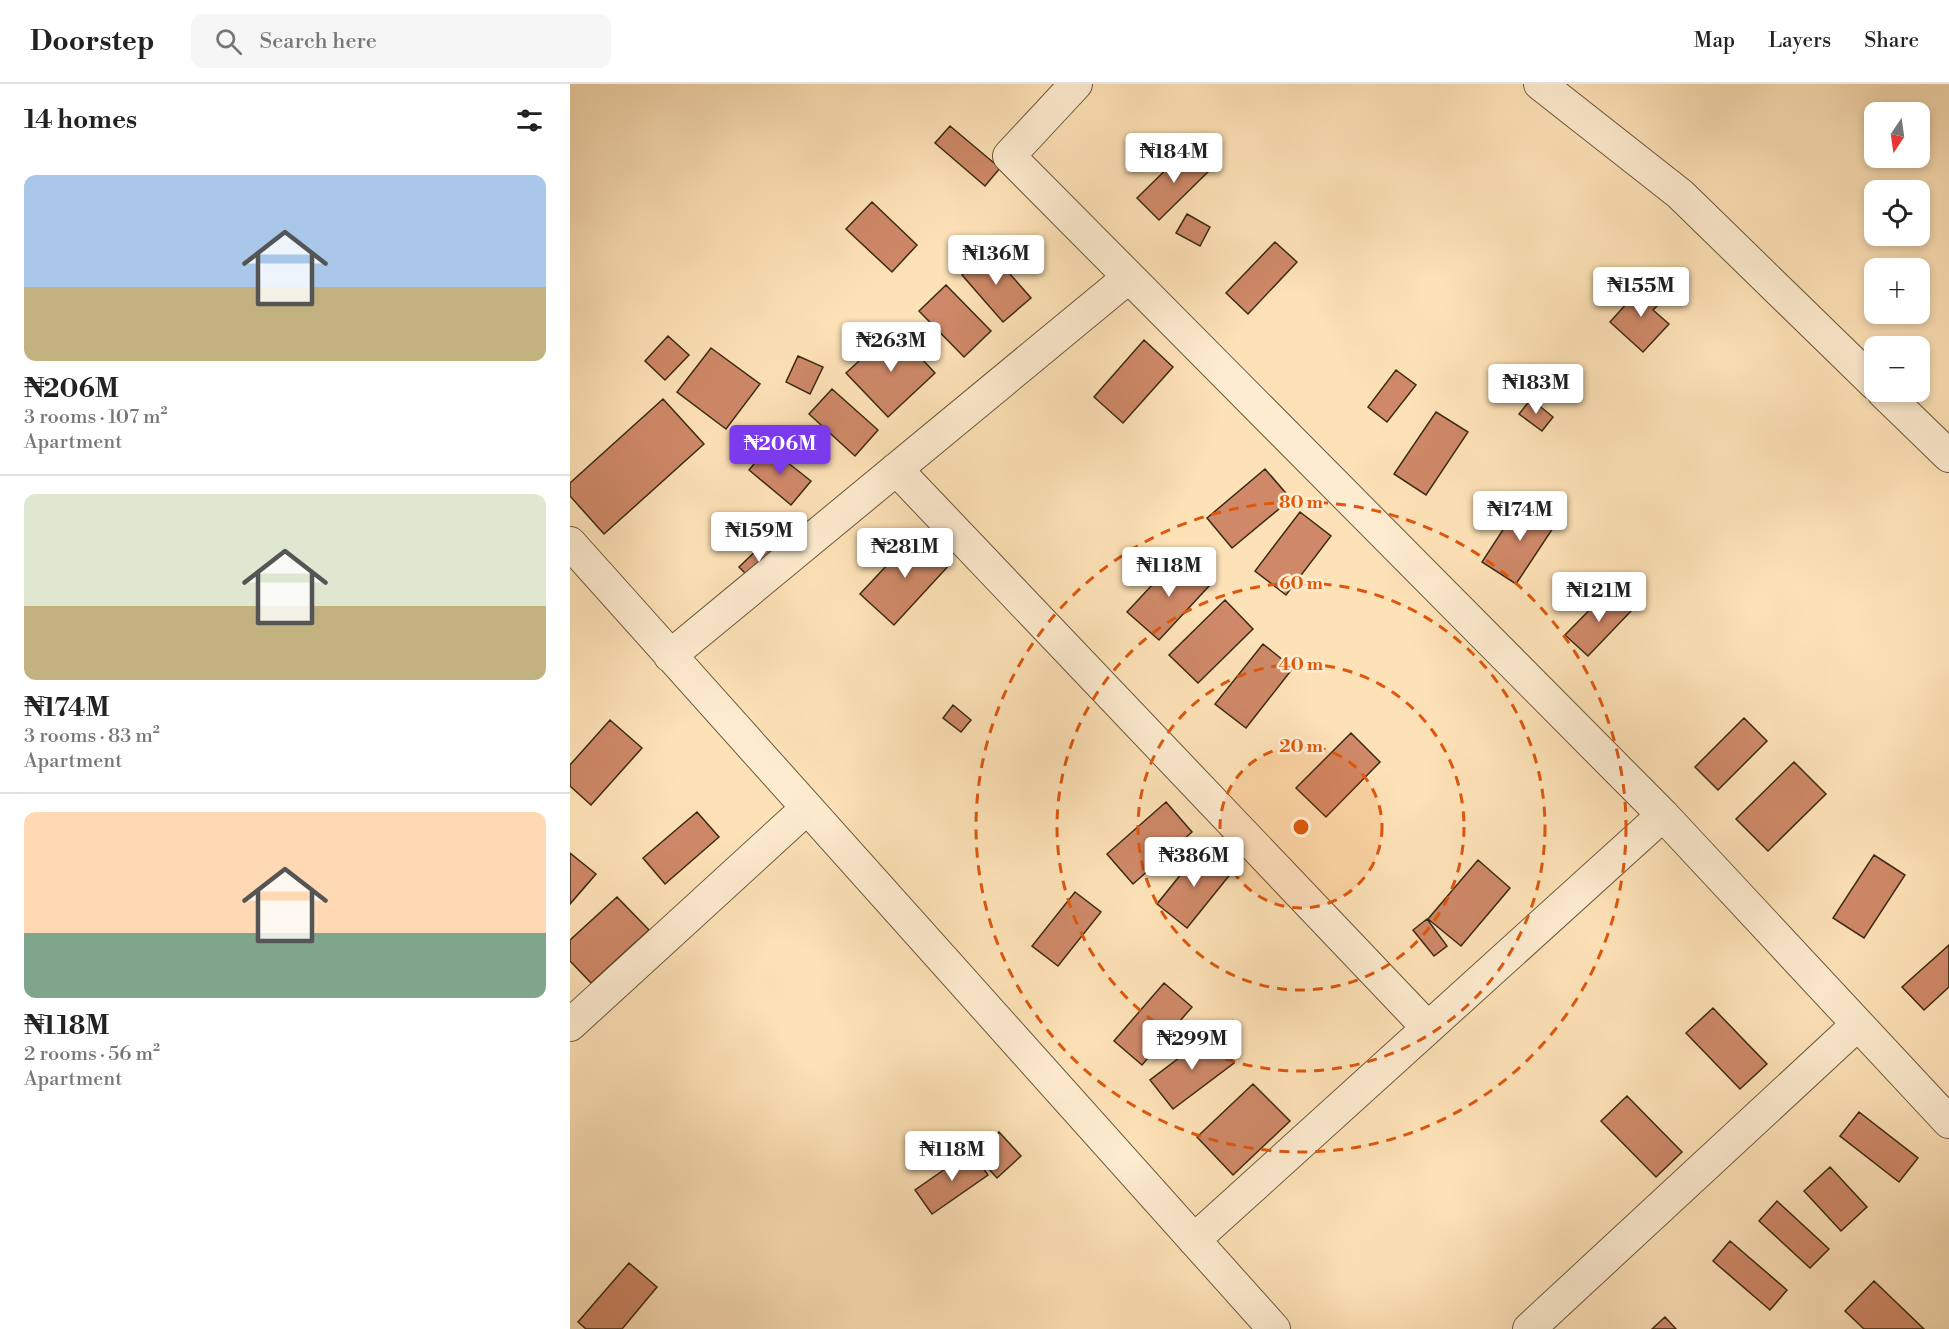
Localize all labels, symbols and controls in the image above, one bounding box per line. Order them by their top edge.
search box [191,14,611,68]
text: Doorstep [30,24,155,59]
icon: search [212,25,245,58]
text: Search here [260,28,377,55]
text: Map [1694,28,1735,54]
text: Layers [1768,28,1831,54]
text: Share [1864,28,1919,54]
north arrow [1864,102,1930,168]
map controls [1864,102,1930,402]
text: 14 homes [24,104,137,136]
icon: filters [513,104,546,137]
pin: ₦184M [1132,133,1216,184]
text: ₦184M [1139,140,1209,165]
button: locate [1864,180,1930,246]
icon: home [231,214,339,322]
pin: ₦136M [954,235,1038,286]
text: ₦136M [962,242,1030,267]
button: + [1864,258,1930,324]
pin: ₦155M [1599,267,1683,318]
text: ₦155M [1607,274,1675,299]
pin: ₦263M [849,322,933,373]
text: ₦263M [856,329,926,354]
button: − [1864,336,1930,402]
pin: ₦183M [1494,364,1578,415]
text: ₦183M [1502,371,1570,396]
text: ₦206M [24,373,119,405]
text: 3 rooms · 107 m² [24,405,168,430]
pin: ₦206M [738,425,822,476]
text: Apartment [24,430,122,455]
text: ₦206M [743,432,817,457]
text: 80 m [1279,491,1324,514]
pin: ₦174M [1478,491,1562,542]
text: ₦174M [1487,498,1553,523]
pin: ₦159M [717,512,801,563]
text: ₦159M [725,519,793,544]
pin: ₦281M [863,528,947,579]
icon: home [231,533,339,641]
text: ₦281M [871,535,939,560]
pin: ₦118M [1127,547,1211,598]
text: ₦118M [1136,554,1202,579]
text: 60 m [1279,572,1323,595]
pin: ₦121M [1557,572,1641,623]
text: ₦121M [1566,579,1632,604]
text: 40 m [1279,653,1324,676]
text: ₦174M [24,692,110,724]
text: 3 rooms · 83 m² [24,724,160,749]
text: 20 m [1279,735,1323,758]
text: Apartment [24,749,122,774]
centre of rings [1291,817,1311,837]
pin: ₦386M [1152,837,1236,888]
text: ₦386M [1159,844,1229,869]
icon: home [231,851,339,959]
text: ₦118M [24,1010,109,1042]
pin: ₦299M [1150,1020,1234,1071]
text: ₦299M [1156,1027,1228,1052]
text: 2 rooms · 56 m² [24,1042,160,1067]
text: Apartment [24,1067,122,1092]
pin: ₦118M [910,1131,994,1182]
text: ₦118M [919,1138,985,1163]

